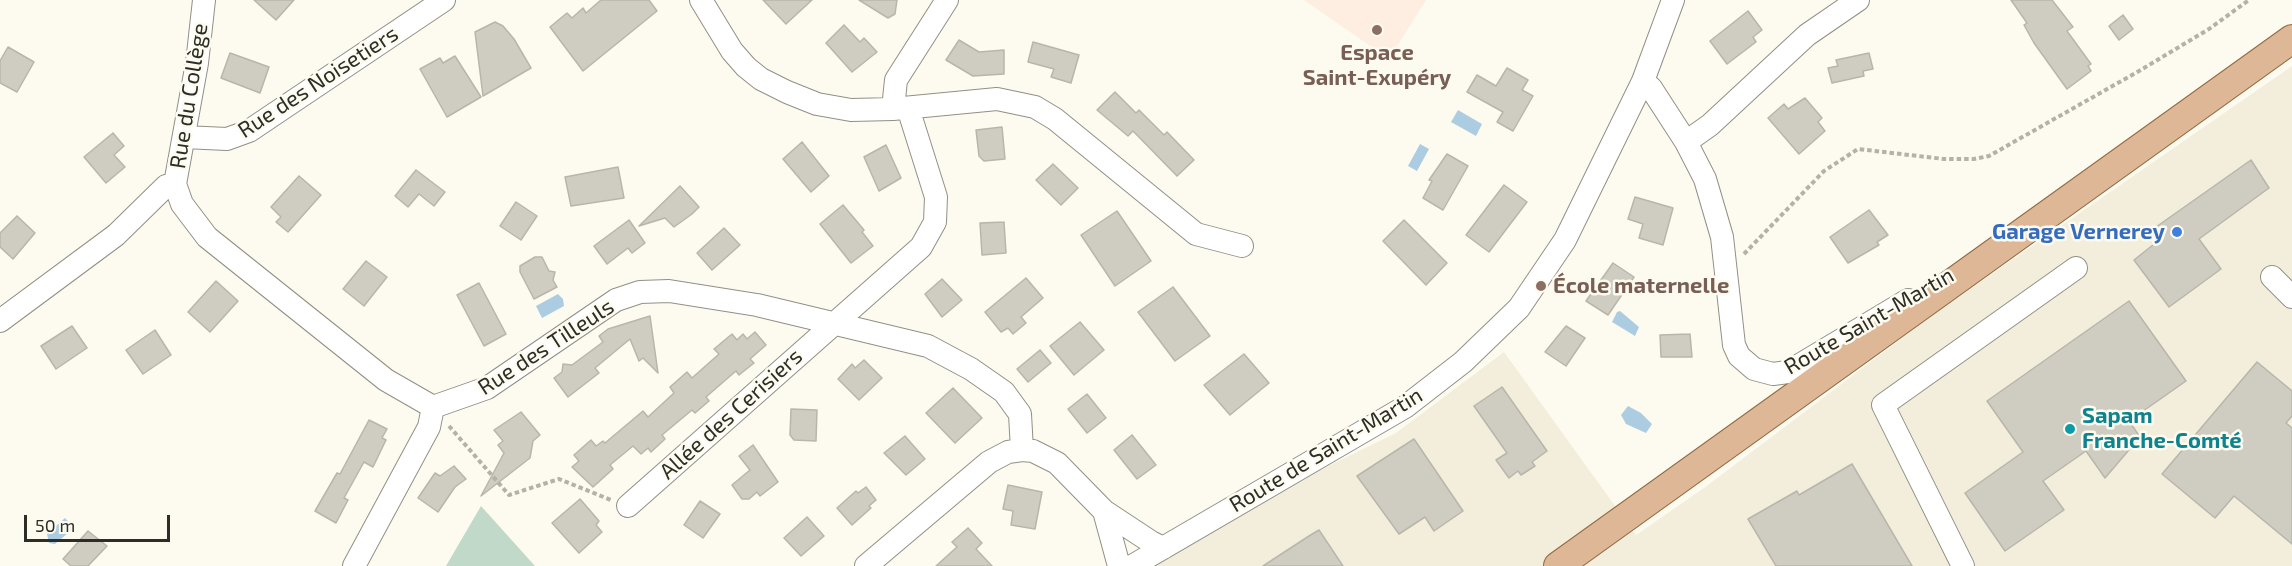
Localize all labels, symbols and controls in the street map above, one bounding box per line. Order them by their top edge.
street label: Rue des Noisetiers [233,20,403,144]
street label: Rue du Collège [164,21,214,171]
marker: Espace Saint-Exupéry [1370,23,1384,37]
place label: Espace Saint-Exupéry [1303,40,1451,92]
place label: Garage Vernerey [1992,219,2165,245]
marker: Garage Vernerey [2170,225,2184,239]
street label: Route Saint-Martin [1780,262,1958,380]
place label: École maternelle [1553,273,1729,299]
marker: École maternelle [1534,279,1548,293]
street label: Rue des Tilleuls [473,293,619,401]
street label: Allée des Cerisiers [654,343,808,485]
street label: Route de Saint-Martin [1225,382,1427,518]
place label: Sapam Franche-Comté [2082,403,2242,454]
marker: Sapam Franche-Comté [2063,422,2077,436]
scale bar [27,503,172,541]
text: 50 m [35,514,75,536]

